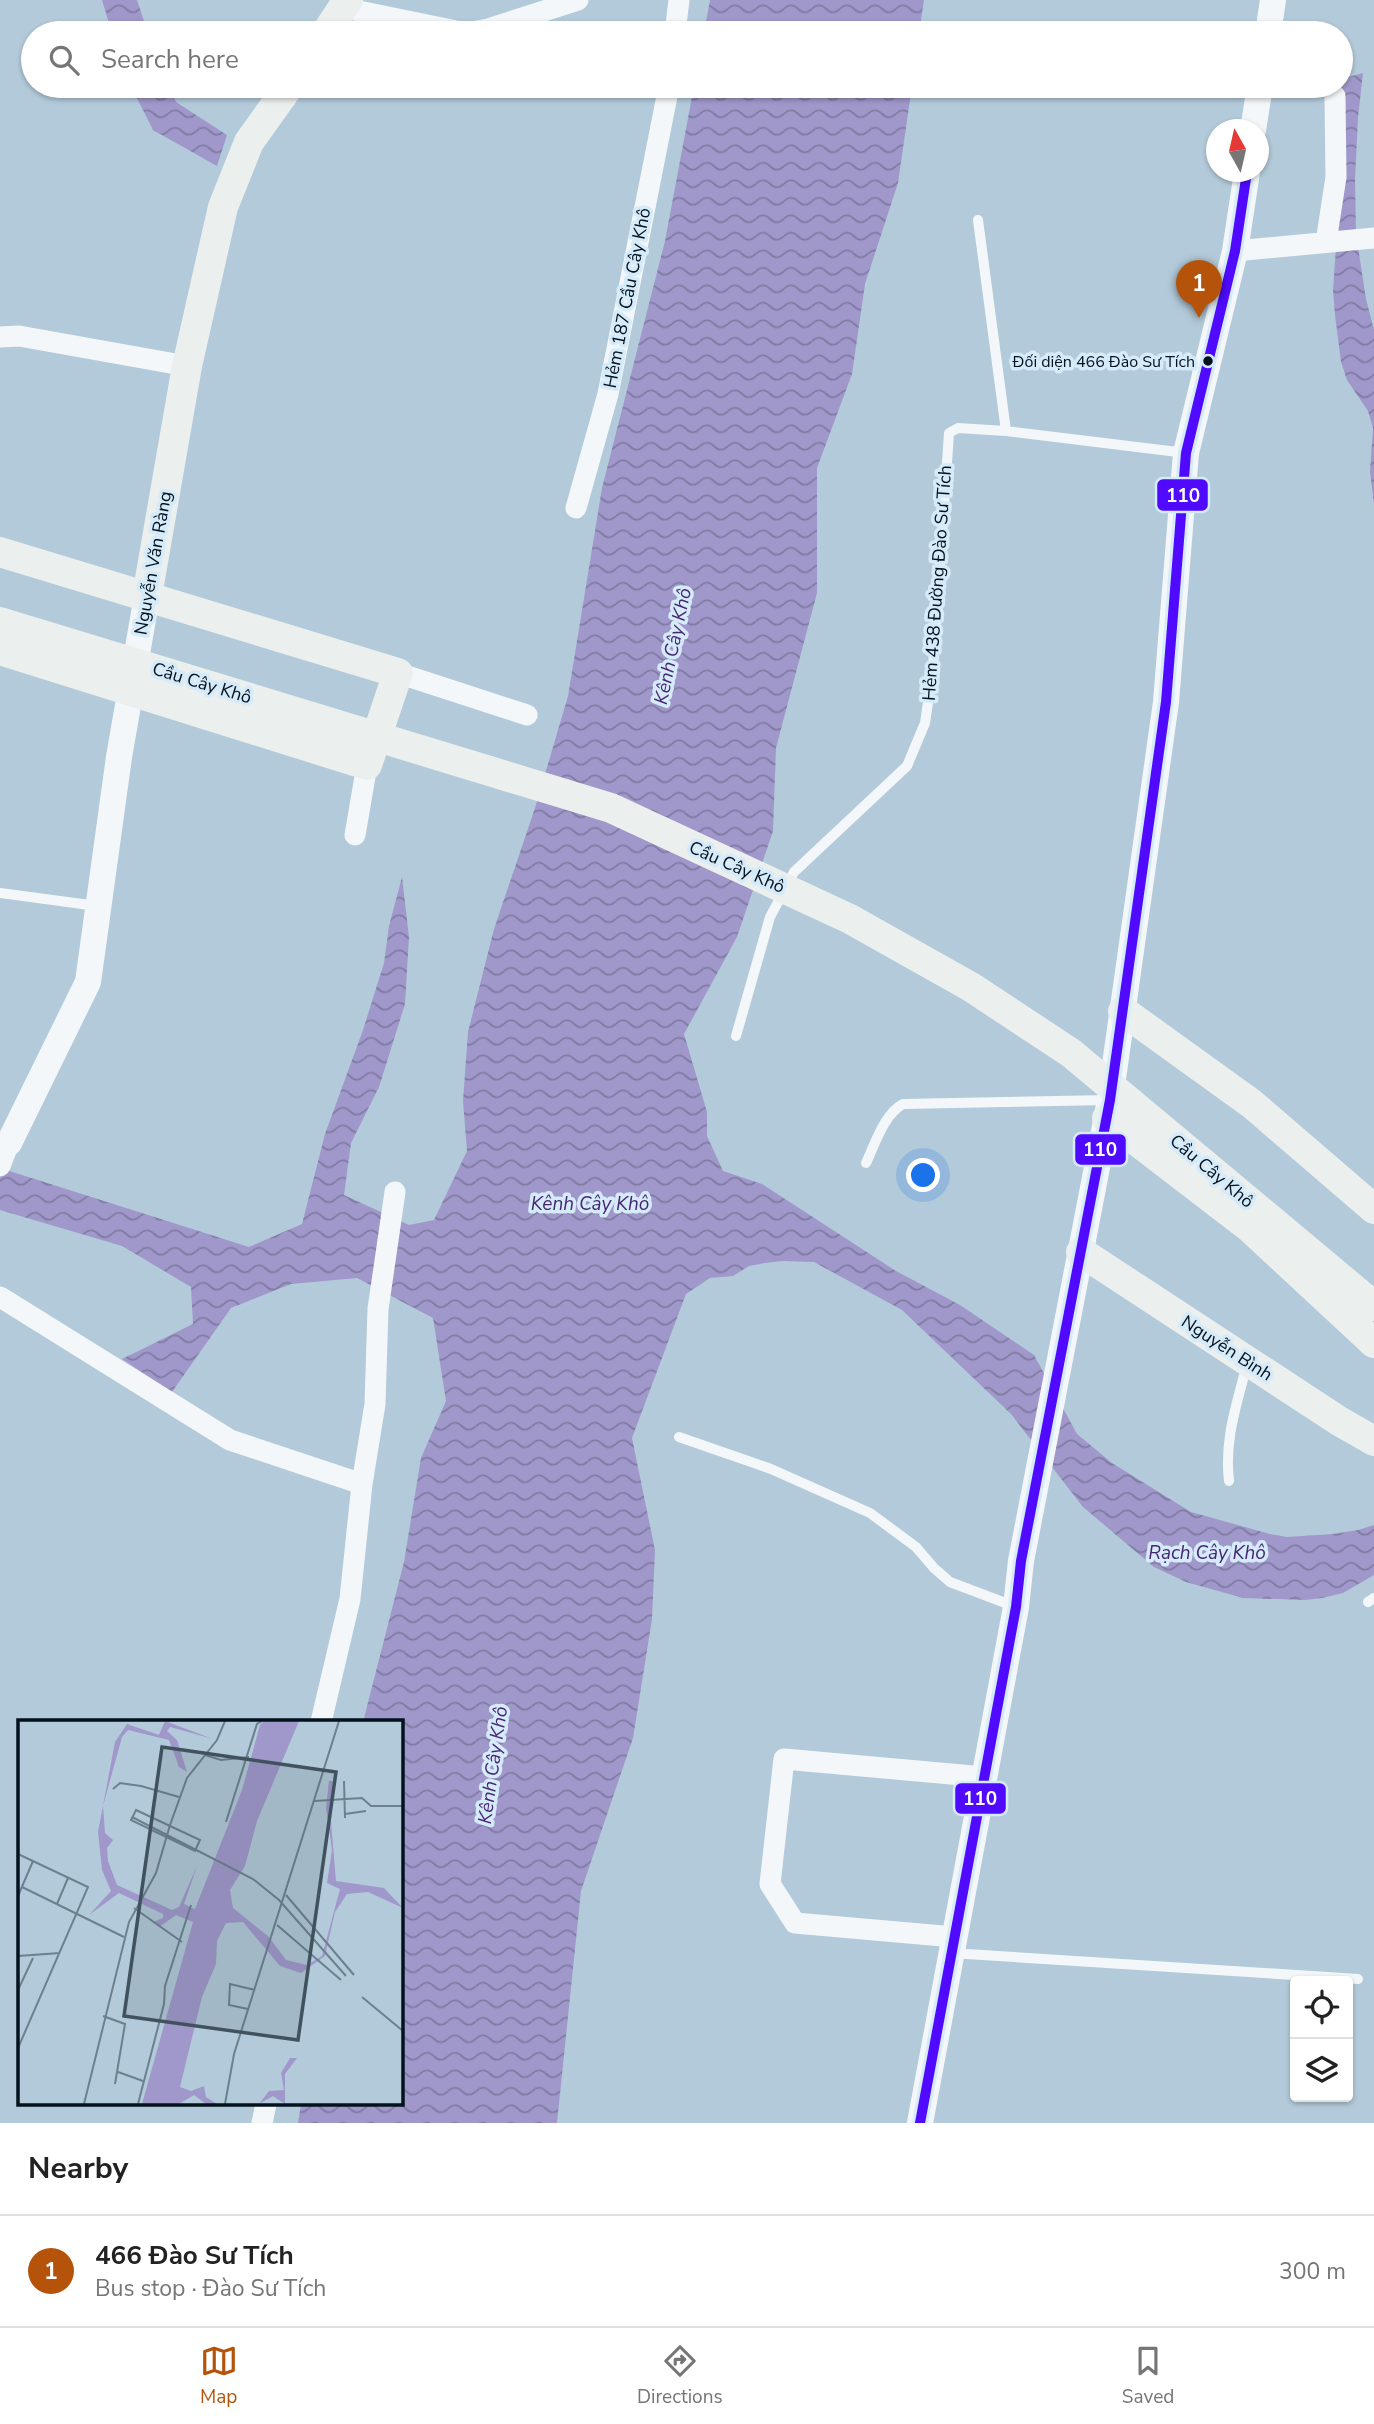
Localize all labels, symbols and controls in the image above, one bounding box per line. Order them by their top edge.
search box [21,21,1353,98]
icon: search [45,41,83,79]
text: Search here [101,42,239,77]
north arrow [1206,119,1269,182]
street label: Hẻm 187 Cầu Cây Khô [598,206,656,390]
pin: 1 [1176,260,1222,318]
place label: Đối diện 466 Đào Sư Tích [1012,351,1195,373]
marker: Đối diện 466 Đào Sư Tích [1201,354,1215,368]
street label: Hẻm 438 Đường Đào Sư Tích [917,464,957,702]
line badge: 110 [1156,478,1209,512]
text: 110 [1166,483,1200,509]
street label: Nguyễn Văn Ràng [129,489,177,637]
water label: Kênh Cây Khô [648,586,698,707]
street label: Cầu Cây Khô [149,657,255,709]
street label: Cầu Cây Khô [685,835,789,899]
street label: Cầu Cây Khô [1165,1129,1259,1213]
line badge: 110 [1074,1133,1127,1166]
text: 110 [1083,1137,1117,1163]
your location [906,1158,940,1192]
water label: Kênh Cây Khô [531,1191,649,1217]
street label: Nguyễn Bình [1177,1310,1277,1386]
water label: Rạch Cây Khô [1148,1540,1266,1566]
water label: Kênh Cây Khô [472,1705,514,1826]
inset map [18,1720,402,2106]
line badge: 110 [954,1782,1007,1815]
text: 110 [963,1786,997,1812]
map controls [1290,1976,1353,2102]
button: locate [1290,1976,1353,2039]
button: layers [1290,2039,1353,2102]
text: Nearby [28,2148,128,2189]
text: 466 Đào Sư Tích [95,2238,294,2273]
text: 1 [44,2256,58,2287]
text: 300 m [1279,2256,1346,2287]
text: Bus stop · Đào Sư Tích [95,2273,326,2304]
tab: Map [200,2342,238,2410]
tab: Directions [637,2342,723,2410]
tab: Saved [1122,2342,1174,2410]

